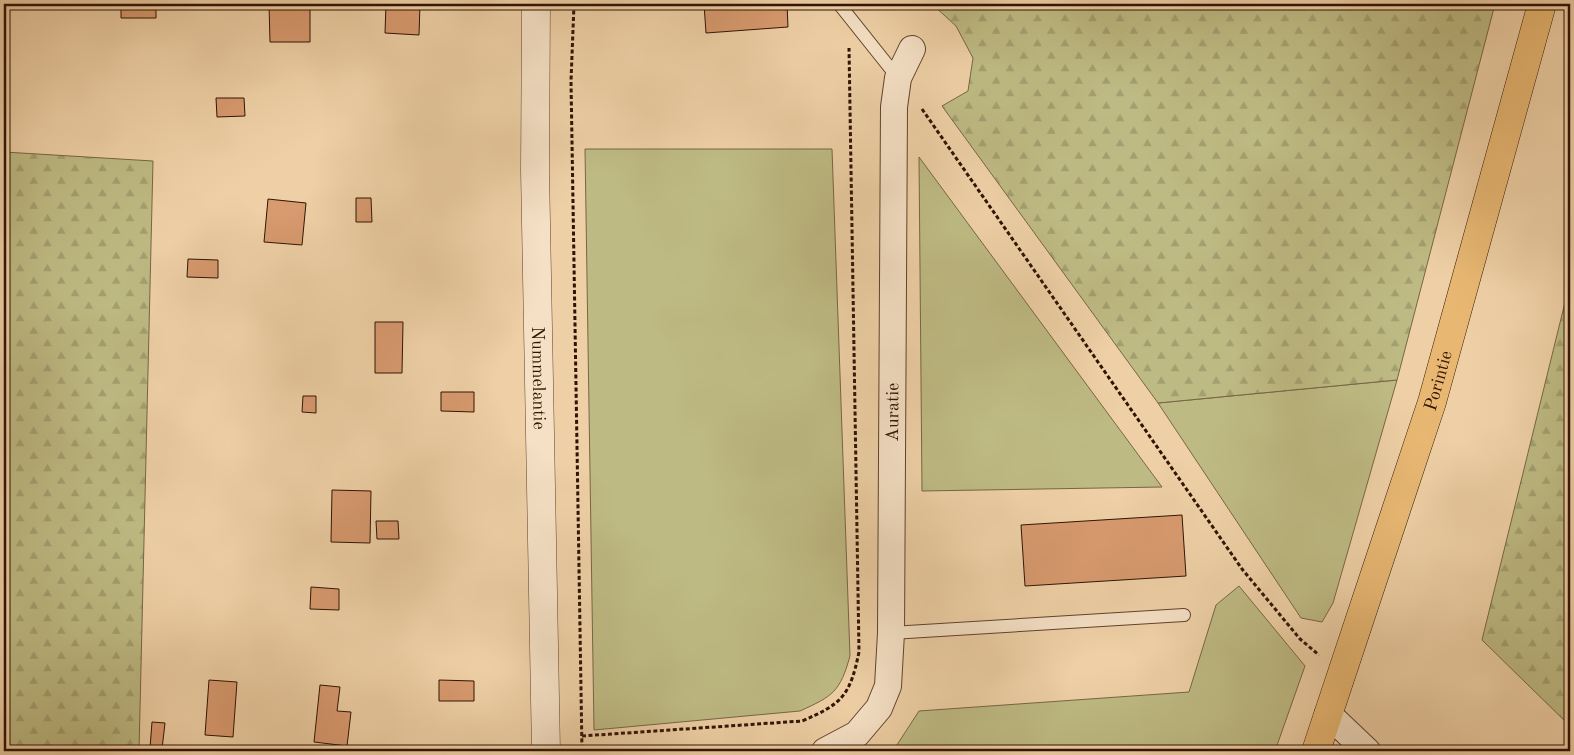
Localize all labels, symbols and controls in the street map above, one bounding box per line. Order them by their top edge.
street label: Nummelantie [528,326,548,430]
street label: Porintie [1422,349,1456,413]
street label: Auratie [884,383,902,442]

